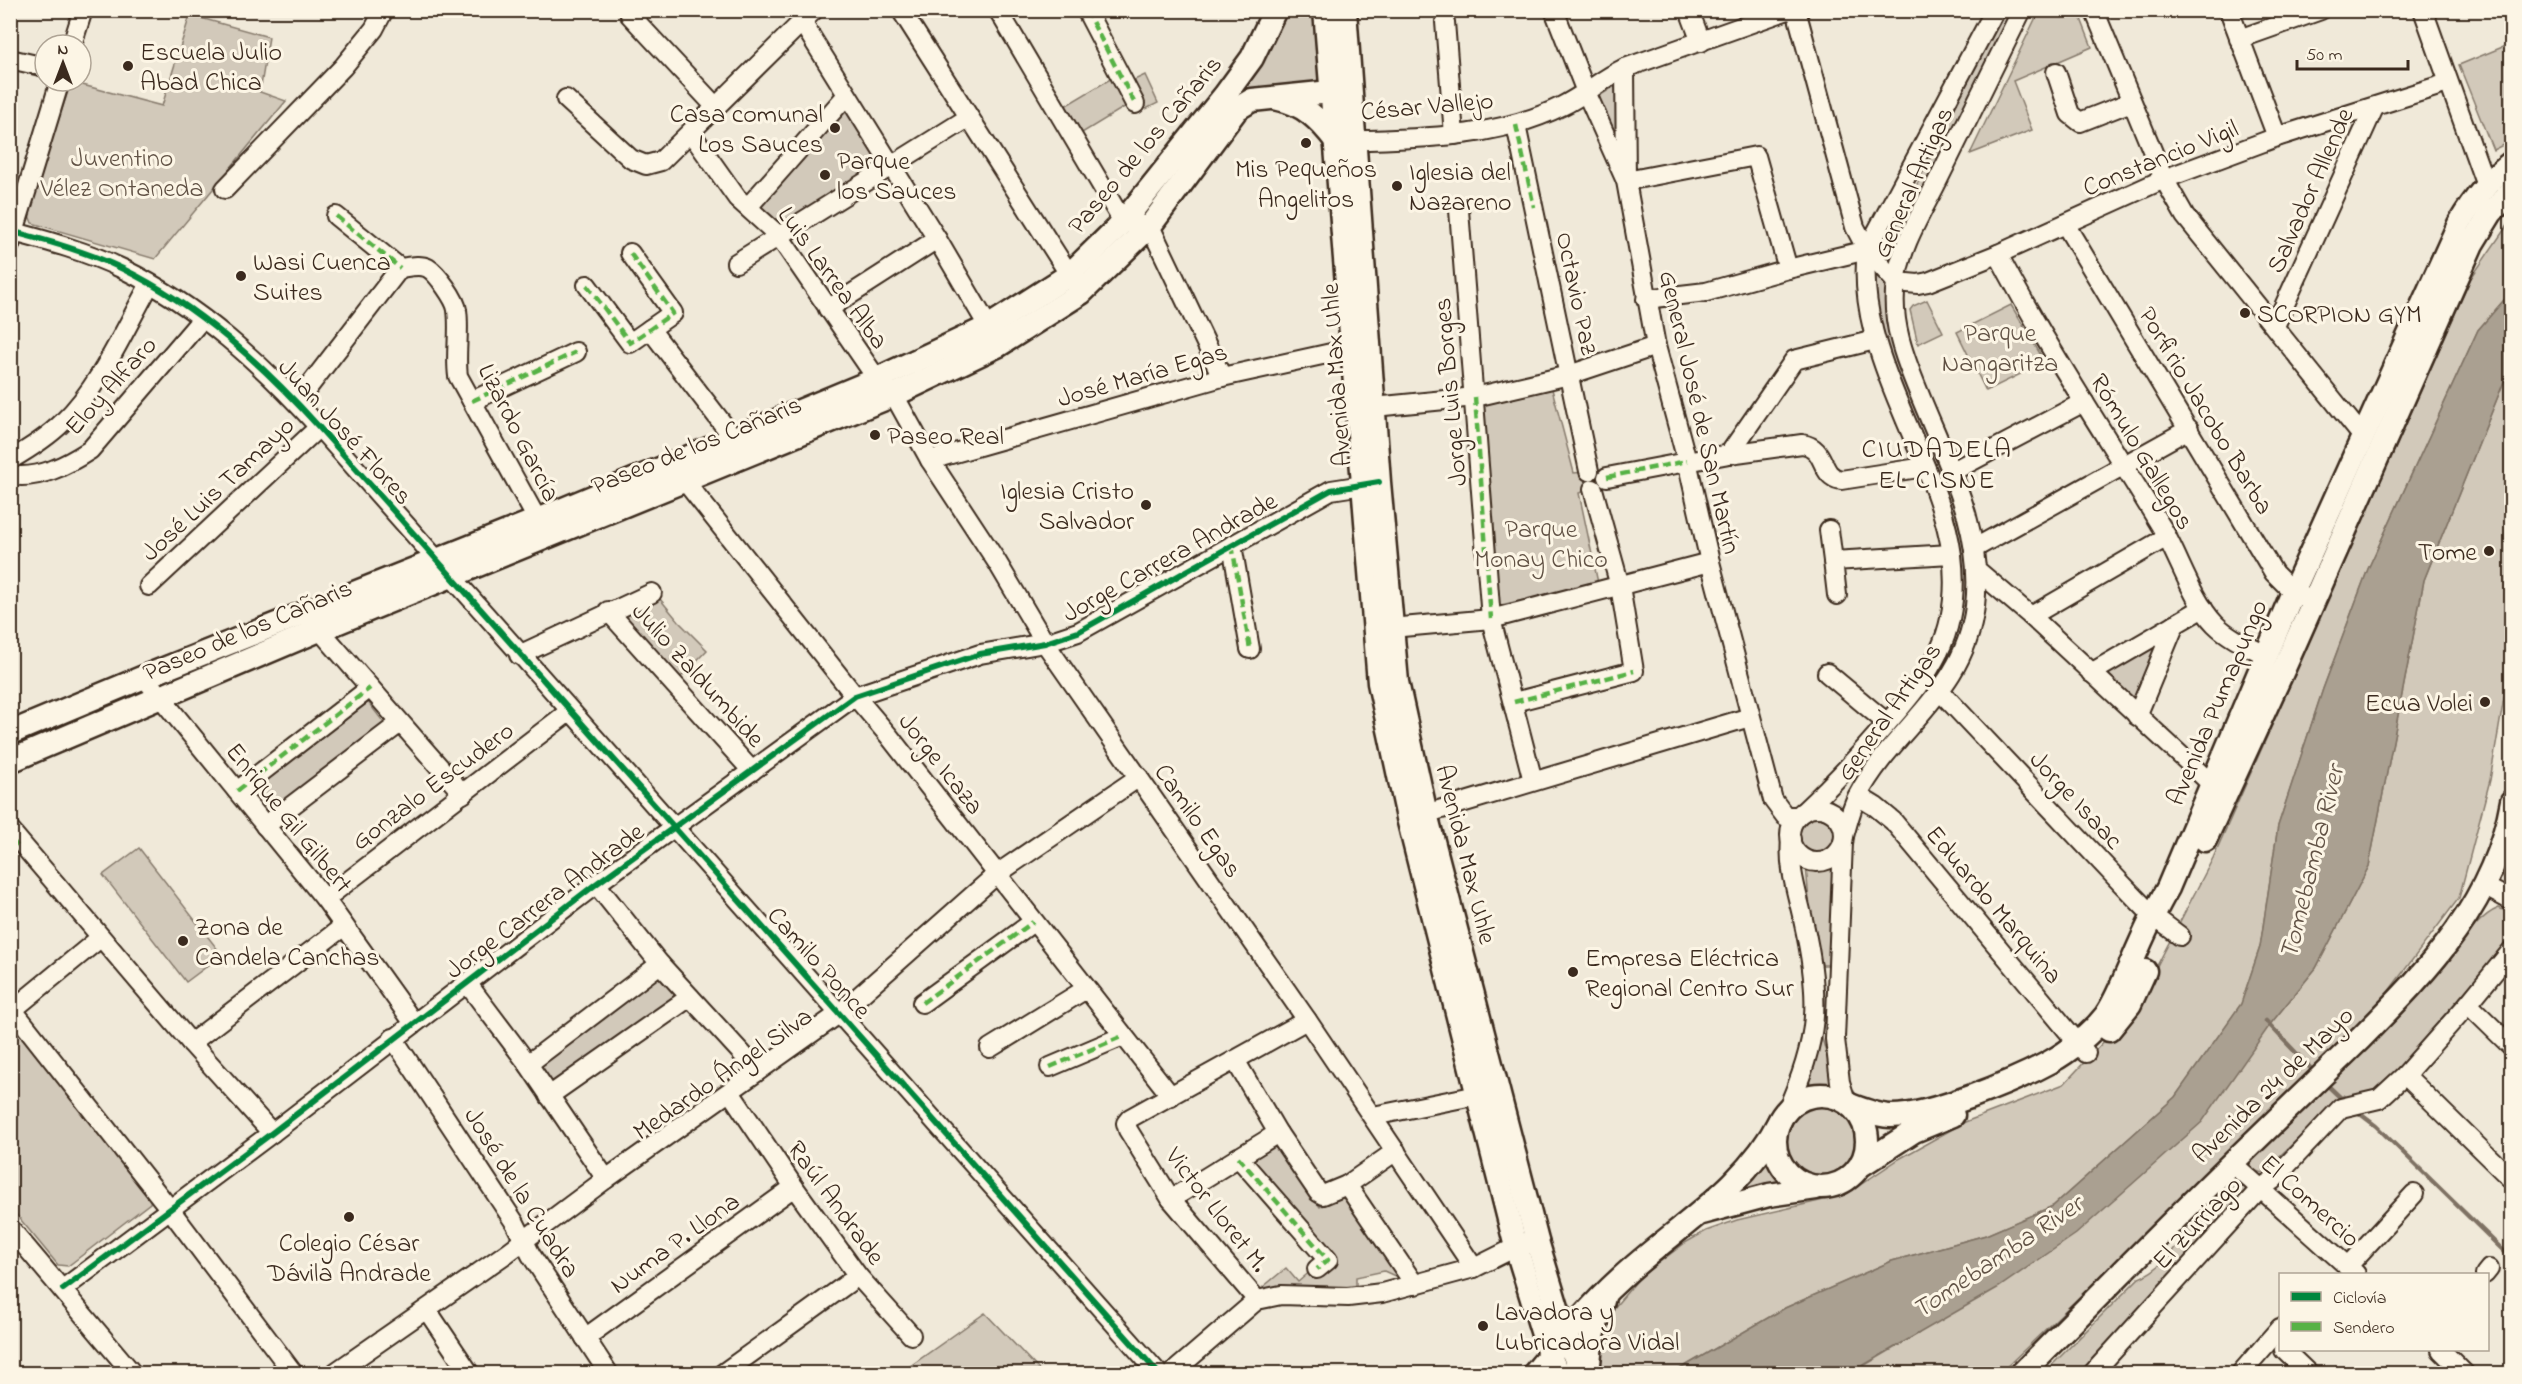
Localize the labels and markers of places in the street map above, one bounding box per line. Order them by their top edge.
place label: Escuela Julio Abad Chica [140,35,282,103]
marker: Escuela Julio Abad Chica [121,59,135,73]
place label: Casa comunal Los Sauces [670,97,823,165]
marker: Casa comunal Los Sauces [828,121,842,135]
marker: Mis Pequeños Angelitos [1299,136,1313,150]
place label: Parque los Sauces [837,144,957,212]
place label: Mis Pequeños Angelitos [1235,152,1377,220]
place label: Iglesia del Nazareno [1409,155,1512,223]
marker: Parque los Sauces [818,168,832,182]
marker: Iglesia del Nazareno [1390,179,1404,193]
place label: Wasi Cuenca Suites [253,245,391,313]
marker: Wasi Cuenca Suites [234,269,248,283]
place label: SCORPION GYM [2257,297,2422,335]
marker: SCORPION GYM [2238,306,2252,320]
place label: Paseo Real [887,419,1004,457]
marker: Paseo Real [868,428,882,442]
place label: Iglesia Cristo Salvador [1000,474,1135,542]
marker: Iglesia Cristo Salvador [1139,498,1153,512]
place label: Tome [2418,535,2477,573]
marker: Tome [2482,544,2496,558]
place label: Ecua Volei [2365,686,2473,724]
marker: Ecua Volei [2478,695,2492,709]
place label: Zona de Candela Canchas [195,910,380,978]
marker: Zona de Candela Canchas [176,934,190,948]
place label: Empresa Eléctrica Regional Centro Sur [1585,941,1795,1009]
marker: Empresa Eléctrica Regional Centro Sur [1566,965,1580,979]
marker: Colegio César Dávila Andrade [342,1210,356,1224]
place label: Colegio César Dávila Andrade [266,1226,431,1294]
place label: Lavadora y Lubricadora Vidal [1495,1295,1679,1363]
marker: Lavadora y Lubricadora Vidal [1476,1319,1490,1333]

